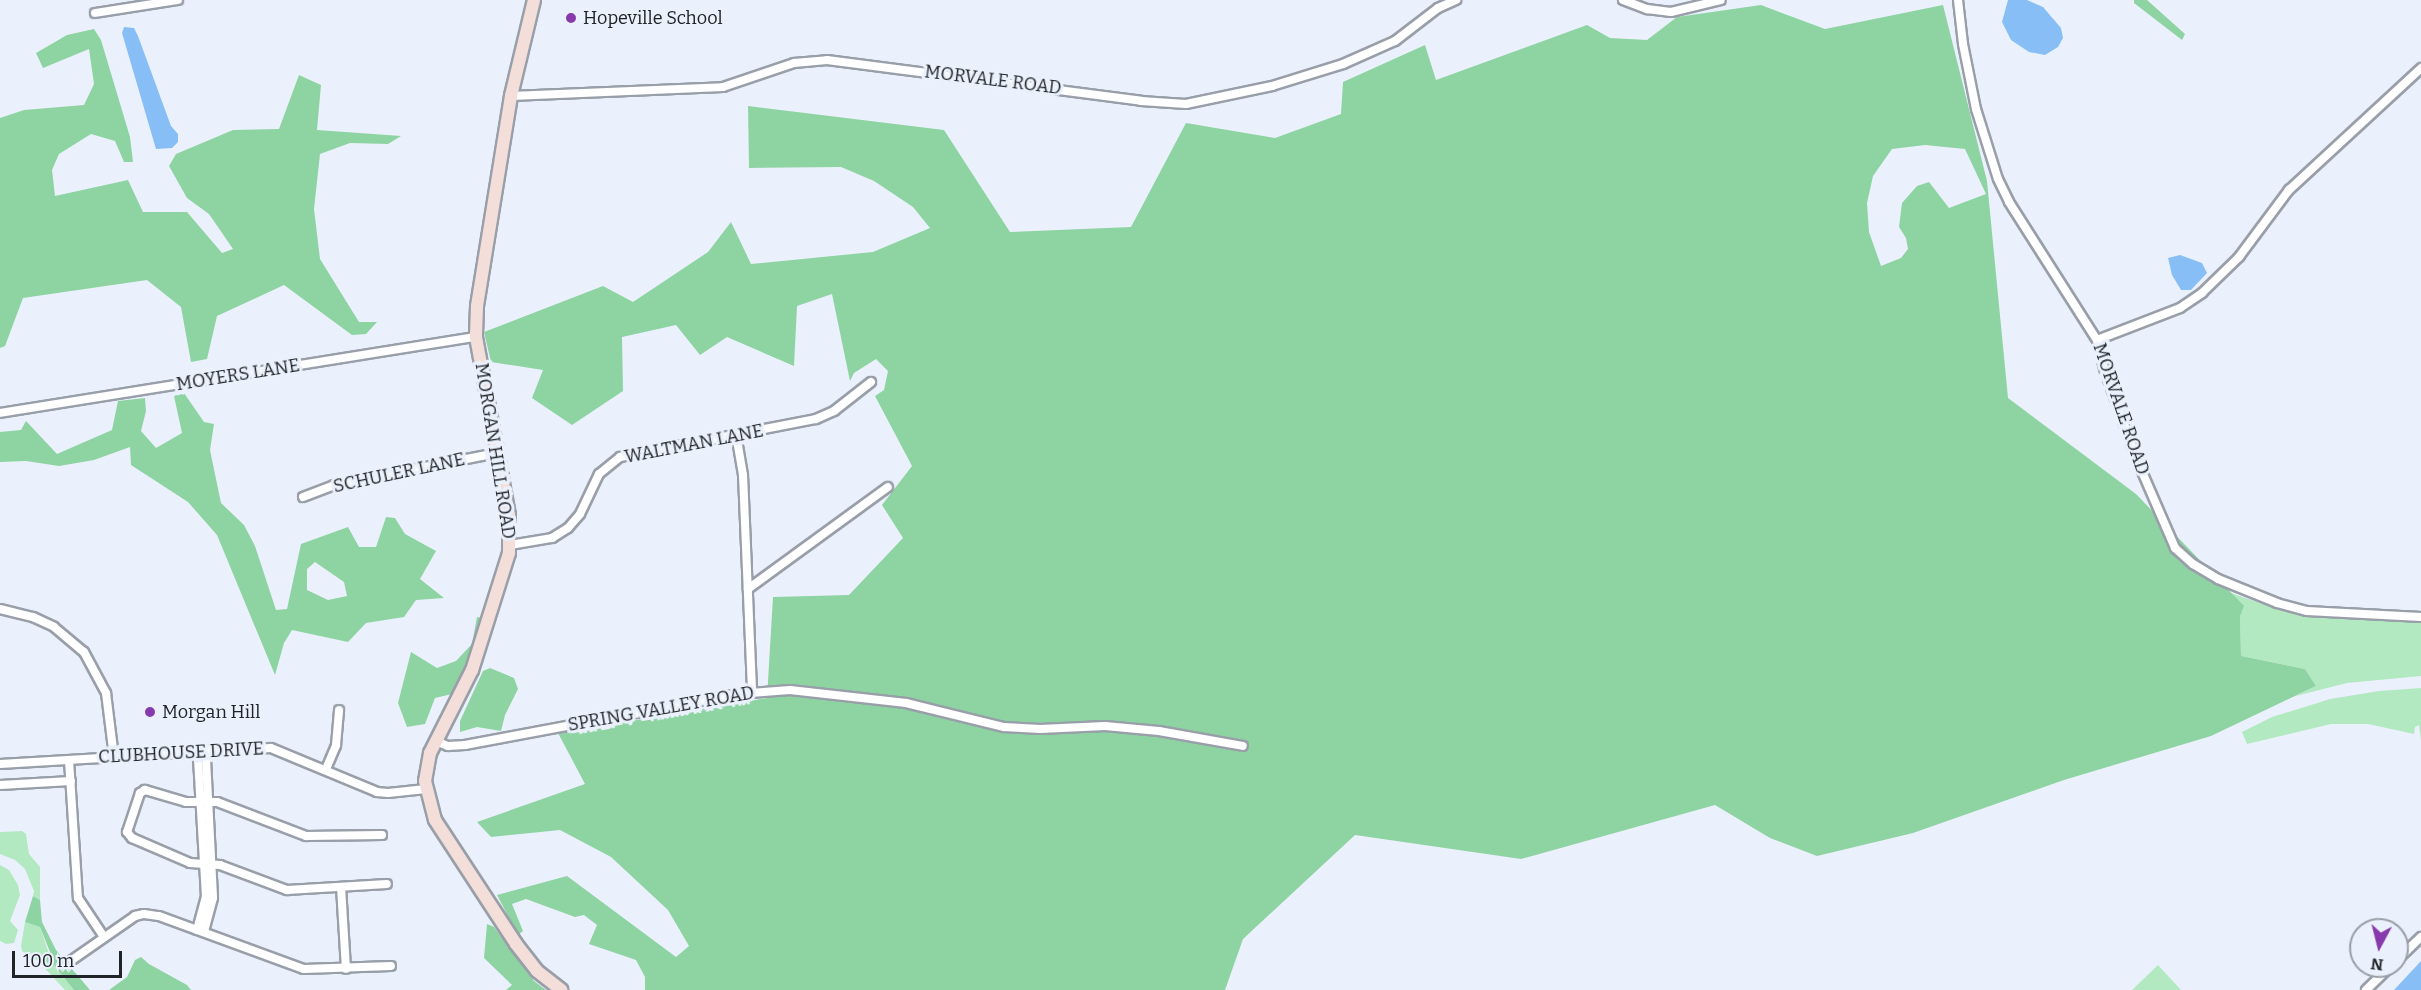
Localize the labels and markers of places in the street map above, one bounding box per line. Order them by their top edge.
place label: Hopeville School [583,7,723,29]
marker: Hopeville School [564,11,578,25]
place label: Morgan Hill [162,701,260,723]
marker: Morgan Hill [143,705,157,719]

